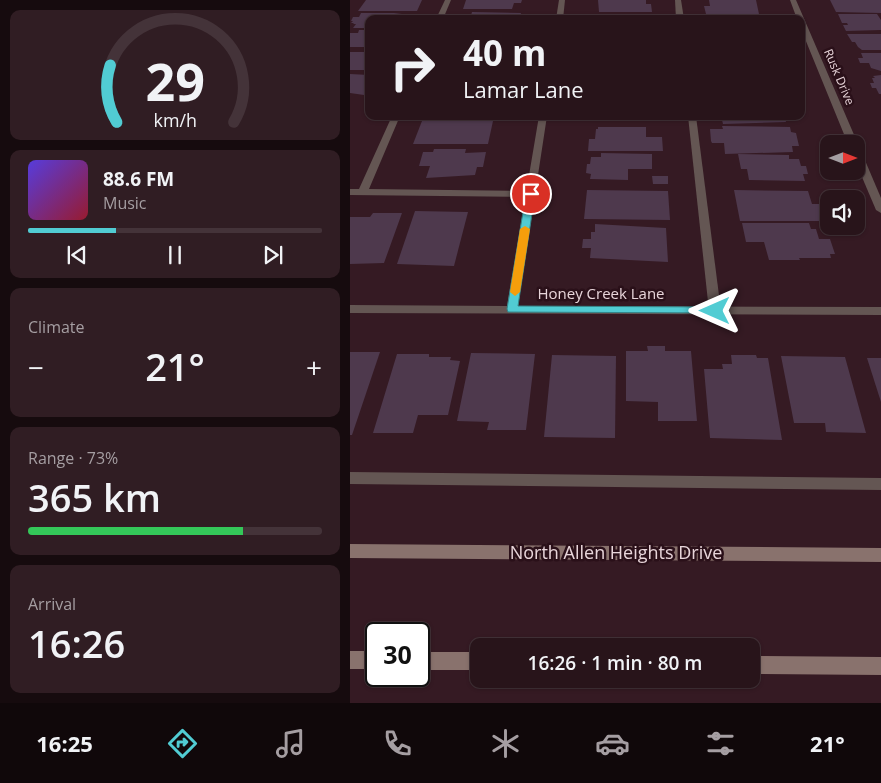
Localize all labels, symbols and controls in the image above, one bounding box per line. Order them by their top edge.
text: 40 m [463,29,546,76]
icon: right [380,35,445,100]
text: 29 [145,45,205,116]
street label: Rusk Drive [820,46,859,108]
text: Lamar Lane [463,74,584,104]
text: km/h [153,108,197,132]
north arrow [820,135,865,180]
map controls [820,135,865,235]
text: 88.6 FM [103,166,174,192]
pin [510,173,552,215]
icon: arrive [517,180,545,208]
button: sound [820,190,865,235]
text: Music [103,192,147,214]
icon: previous [63,241,91,269]
icon: pause [161,241,189,269]
icon: next [259,241,287,269]
street label: Honey Creek Lane [537,283,665,303]
position arrow [688,284,740,336]
text: Climate [28,316,85,338]
text: 21° [145,340,205,392]
text: − [28,348,44,386]
text: + [306,348,322,386]
text: Range · 73% [28,447,118,469]
text: 365 km [28,471,161,523]
street label: North Allen Heights Drive [510,540,722,564]
text: Arrival [28,593,76,615]
text: 16:26 [28,617,125,669]
speed limit sign: 30 [365,622,430,687]
text: 16:26 · 1 min · 80 m [528,650,702,676]
icon: directions [165,726,200,761]
icon: music [273,726,308,761]
icon: phone [380,726,415,761]
icon: climate [488,726,523,761]
icon: car [595,726,630,761]
icon: filters [703,726,738,761]
text: 16:25 [36,728,93,758]
text: 21° [810,728,845,758]

